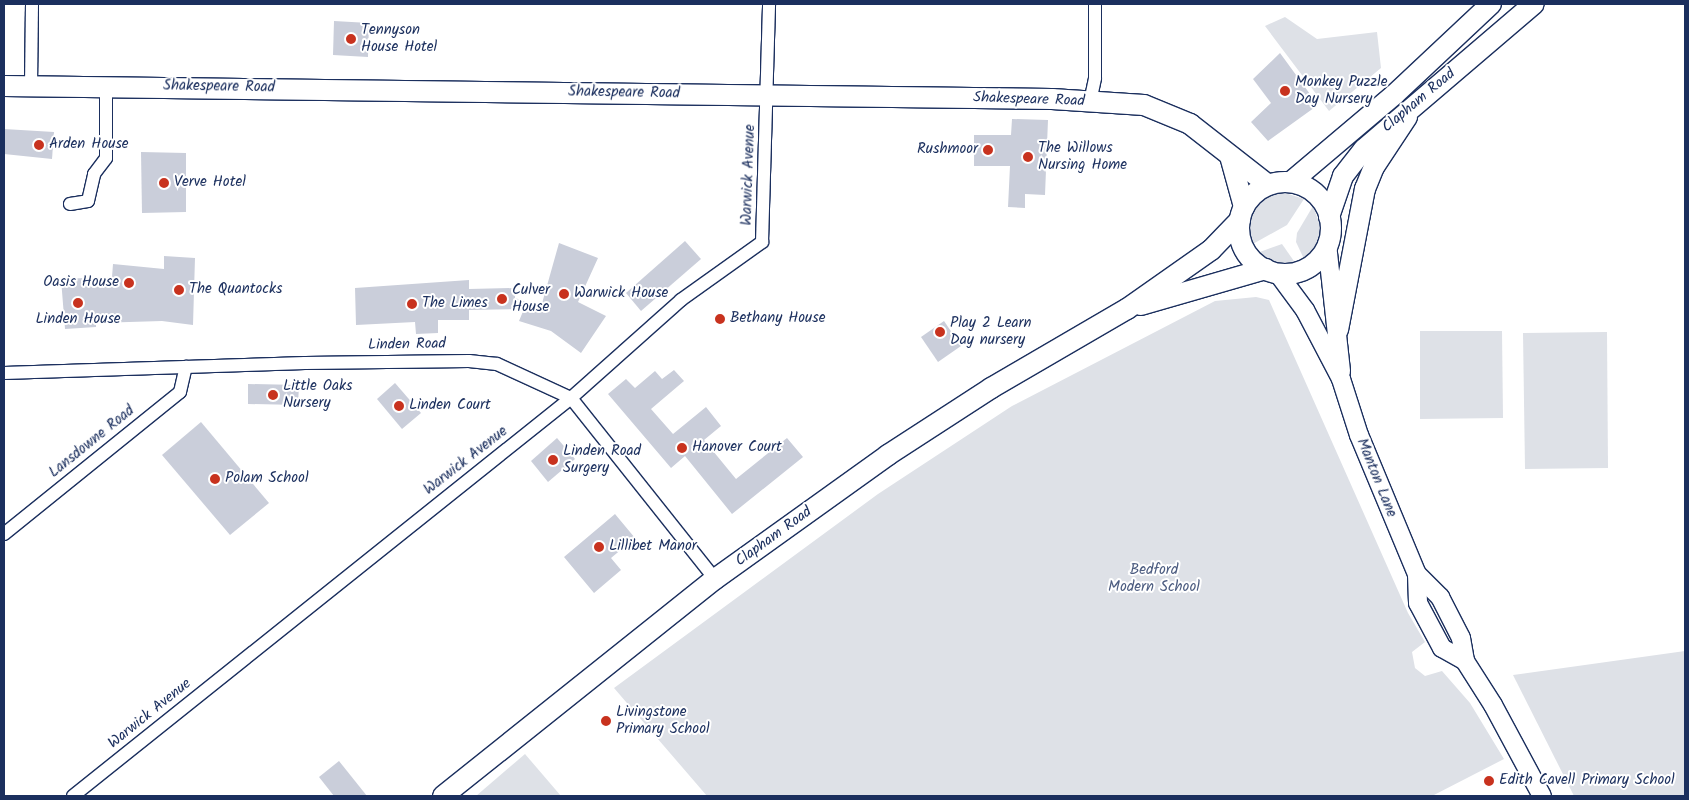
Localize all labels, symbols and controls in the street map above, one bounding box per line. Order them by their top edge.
place label: Tennyson House Hotel [361,21,437,56]
marker: Tennyson House Hotel [345,33,357,45]
street label: Clapham Road [1379,65,1459,137]
place label: Monkey Puzzle Day Nursery [1295,73,1387,108]
street label: Shakespeare Road [163,77,275,97]
street label: Shakespeare Road [568,83,680,103]
marker: Monkey Puzzle Day Nursery [1279,85,1291,97]
street label: Shakespeare Road [973,89,1085,111]
street label: Warwick Avenue [738,124,760,226]
place label: Arden House [49,136,129,154]
marker: Arden House [33,139,45,151]
place label: The Willows Nursing Home [1038,139,1127,174]
place label: Rushmoor [917,141,978,159]
marker: Rushmoor [982,144,994,156]
marker: The Willows Nursing Home [1022,151,1034,163]
place label: Verve Hotel [174,174,246,192]
marker: Verve Hotel [158,177,170,189]
place label: Oasis House [43,274,119,292]
marker: Oasis House [123,277,135,289]
place label: The Quantocks [189,281,282,299]
place label: Culver House [512,281,550,316]
marker: The Quantocks [173,284,185,296]
place label: Warwick House [574,285,668,303]
marker: Warwick House [558,288,570,300]
marker: Culver House [496,293,508,305]
place label: The Limes [422,295,488,313]
marker: Linden House [72,297,84,309]
marker: The Limes [406,298,418,310]
place label: Bethany House [730,310,825,328]
place label: Linden House [35,311,121,329]
marker: Bethany House [714,313,726,325]
place label: Play 2 Learn Day nursery [950,314,1032,349]
marker: Play 2 Learn Day nursery [934,326,946,338]
street label: Linden Road [368,335,446,355]
place label: Little Oaks Nursery [283,377,352,412]
marker: Little Oaks Nursery [267,389,279,401]
place label: Linden Court [409,397,491,415]
marker: Linden Court [393,400,405,412]
street label: Lansdowne Road [46,402,138,482]
street label: Warwick Avenue [421,423,511,499]
street label: Manton Lane [1352,436,1400,520]
place label: Hanover Court [692,439,782,457]
place label: Linden Road Surgery [563,442,641,477]
marker: Hanover Court [676,442,688,454]
marker: Linden Road Surgery [547,454,559,466]
place label: Polam School [225,470,309,488]
marker: Polam School [209,473,221,485]
street label: Clapham Road [732,503,816,571]
place label: Lillibet Manor [609,538,697,556]
marker: Lillibet Manor [593,541,605,553]
park label: Bedford Modern School [1108,561,1200,596]
street label: Warwick Avenue [105,675,195,753]
place label: Livingstone Primary School [616,703,710,738]
marker: Livingstone Primary School [600,715,612,727]
place label: Edith Cavell Primary School [1499,772,1675,790]
marker: Edith Cavell Primary School [1483,775,1495,787]

